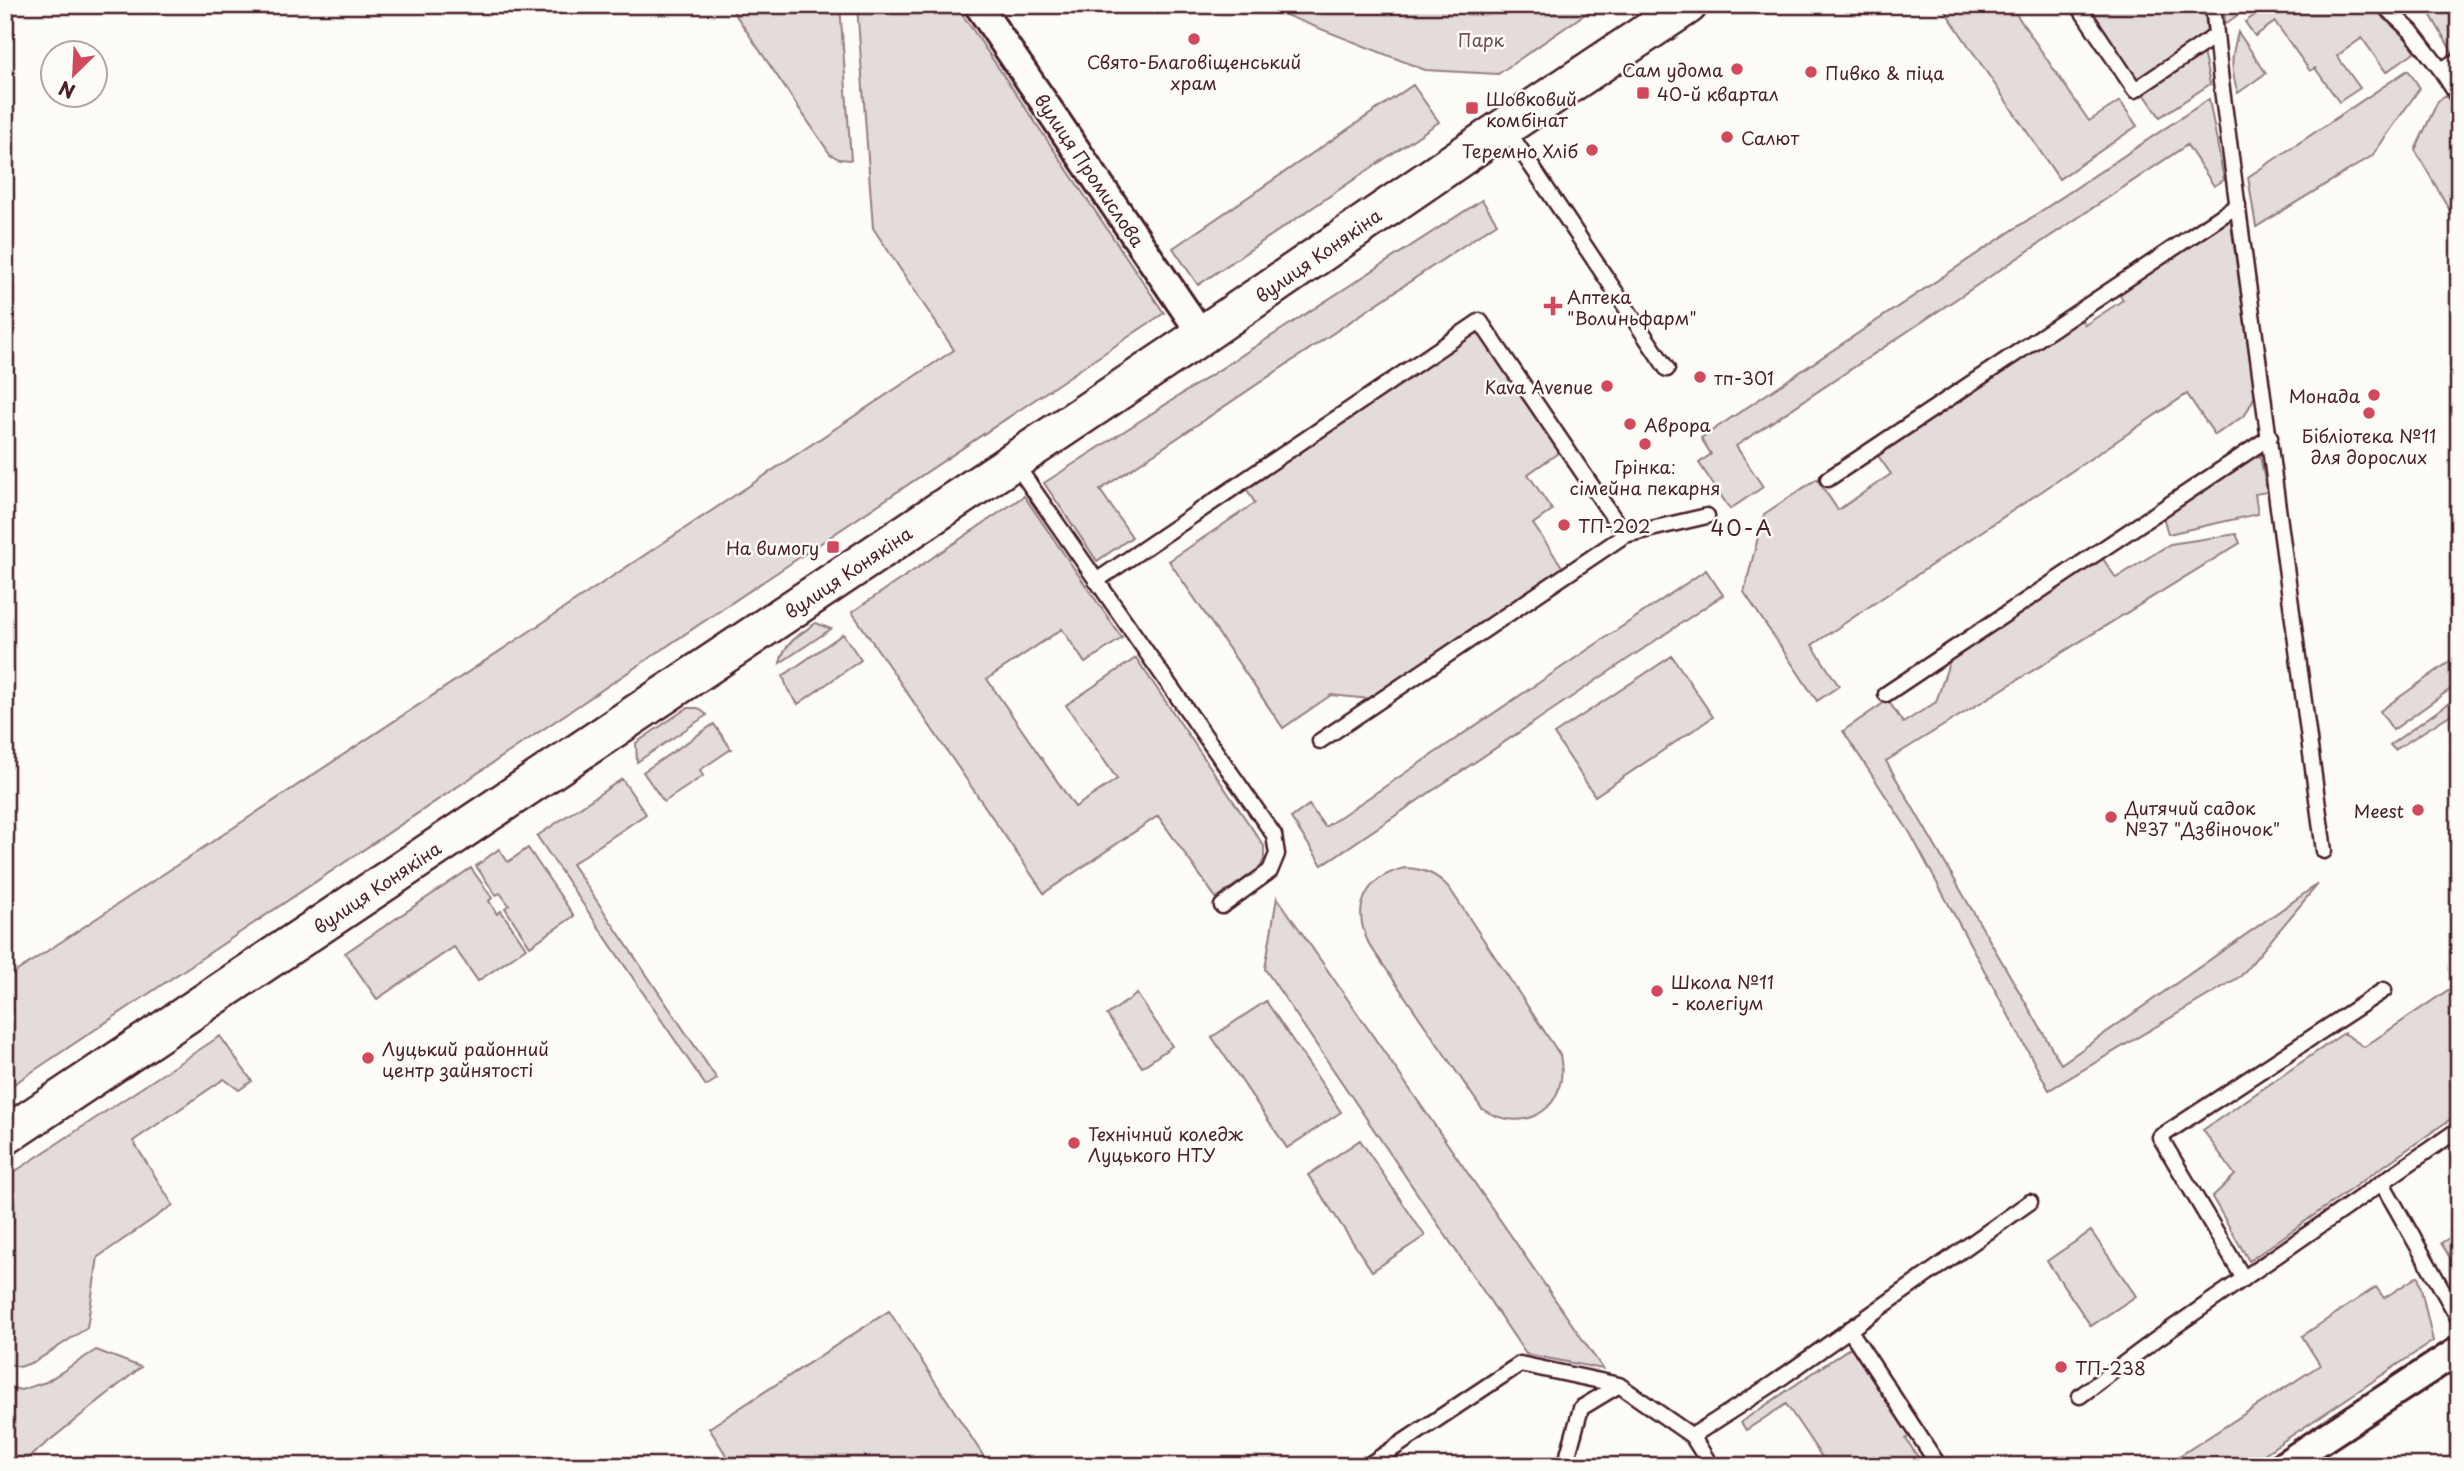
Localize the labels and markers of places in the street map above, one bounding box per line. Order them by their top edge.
marker: Свято-Благовіщенський храм [1186,31,1202,47]
place label: Свято-Благовіщенський храм [1087,48,1301,96]
place label: Сам удома [1622,56,1723,83]
place label: Пивко & піца [1825,59,1944,86]
marker: Сам удома [1729,61,1745,77]
marker: Пивко & піца [1803,64,1819,80]
place label: 40-й квартал [1657,80,1779,107]
place label: Шовковий комбінат [1486,85,1577,133]
marker: 40-й квартал [1635,85,1651,101]
marker: Шовковий комбінат [1464,100,1480,116]
place label: Салют [1741,124,1799,151]
marker: Салют [1719,129,1735,145]
place label: Теремно Хліб [1462,137,1578,164]
marker: Теремно Хліб [1584,142,1600,158]
place label: Аптека "Волиньфарм" [1567,283,1697,331]
marker: Аптека "Волиньфарм" [1545,298,1561,314]
place label: тп-301 [1714,364,1774,391]
marker: тп-301 [1692,369,1708,385]
place label: Kava Avenue [1484,373,1593,400]
marker: Kava Avenue [1599,378,1615,394]
place label: Монада [2289,382,2361,409]
marker: Монада [2366,387,2382,403]
marker: Бібліотека №11 для дорослих [2361,405,2377,421]
place label: Аврора [1644,411,1712,438]
marker: Аврора [1622,416,1638,432]
place label: Бібліотека №11 для дорослих [2302,422,2436,470]
marker: Грінка: сімейна пекарня [1637,436,1653,452]
place label: Грінка: сімейна пекарня [1570,453,1720,501]
place label: ТП-202 [1578,512,1650,539]
marker: ТП-202 [1556,517,1572,533]
place label: На вимогу [726,534,819,561]
marker: На вимогу [825,539,841,555]
place label: Дитячий садок №37 "Дзвіночок" [2124,794,2280,842]
place label: Meest [2354,797,2404,824]
marker: Meest [2410,802,2426,818]
marker: Дитячий садок №37 "Дзвіночок" [2103,809,2119,825]
place label: Школа №11 - колегіум [1671,968,1774,1016]
marker: Школа №11 - колегіум [1649,983,1665,999]
place label: Луцький районний центр зайнятості [382,1035,549,1083]
marker: Луцький районний центр зайнятості [360,1050,376,1066]
place label: Технічний коледж Луцького НТУ [1088,1120,1243,1168]
marker: Технічний коледж Луцького НТУ [1066,1135,1082,1151]
place label: ТП-238 [2075,1354,2146,1381]
marker: ТП-238 [2053,1359,2069,1375]

